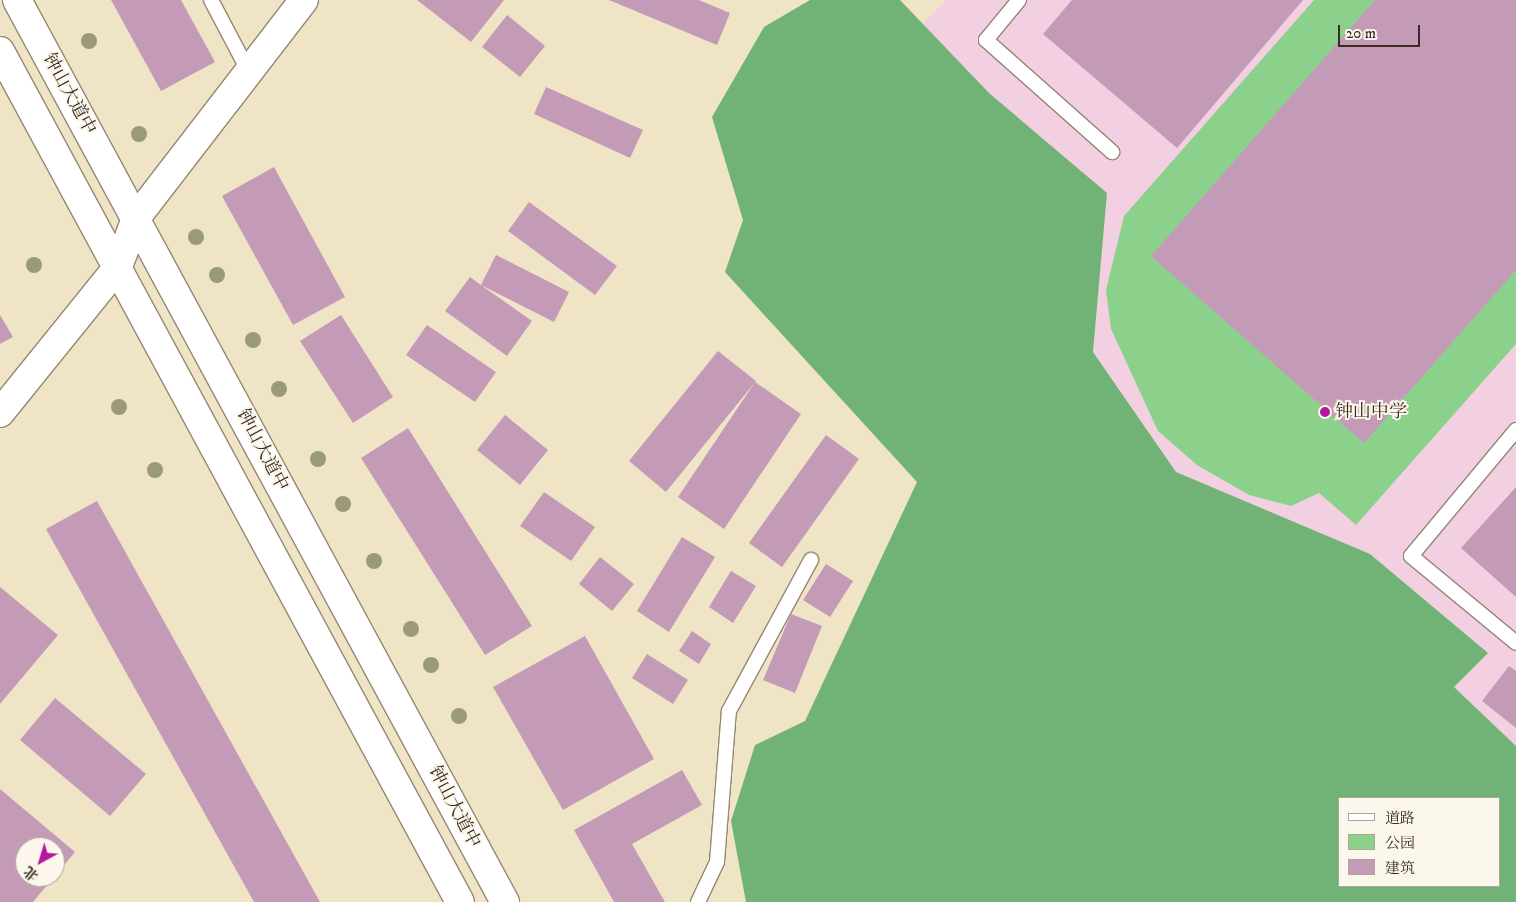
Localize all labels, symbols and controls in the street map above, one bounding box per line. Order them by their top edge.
scale bar [1341,15,1424,47]
text: 20 m [1346,24,1376,43]
street label: 钟山大道中 [38,49,100,139]
place label: 钟山中学 [1335,401,1407,423]
street label: 钟山大道中 [231,405,293,495]
marker: 钟山中学 [1319,406,1331,418]
street label: 钟山大道中 [423,762,485,852]
legend [1338,797,1501,887]
text: 道路 [1385,809,1415,828]
text: 公园 [1385,834,1415,853]
north arrow [15,837,65,887]
text: 建筑 [1385,859,1415,878]
text: 北 [20,861,42,884]

